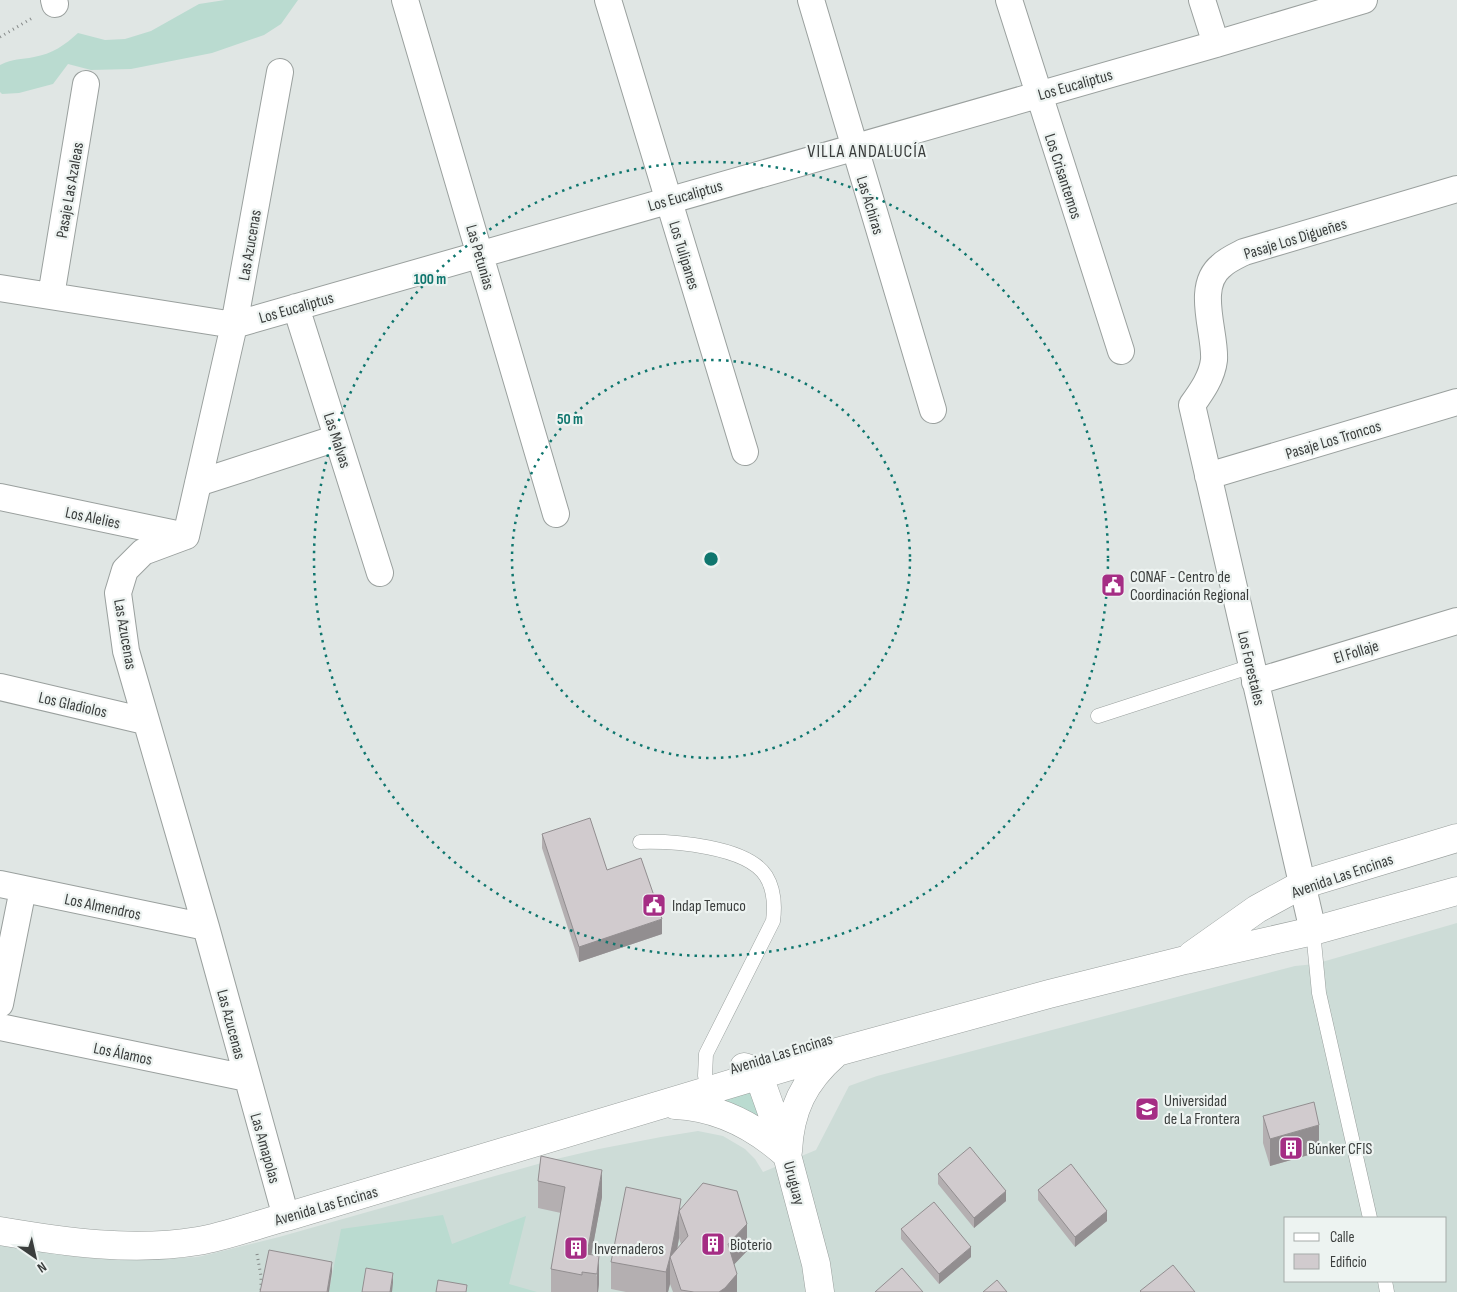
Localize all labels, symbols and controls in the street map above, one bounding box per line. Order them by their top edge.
street label: Los Eucaliptus [1036,66,1115,105]
street label: Los Crisantemos [1040,131,1085,222]
street label: Pasaje Las Azaleas [53,141,88,240]
district label: VILLA ANDALUCÍA [807,141,927,162]
street label: Las Achiras [852,174,887,237]
street label: Los Eucaliptus [646,177,725,216]
street label: Las Azucenas [235,208,266,282]
street label: Pasaje Los Digueñes [1242,215,1349,264]
street label: Los Tulipanes [664,219,703,292]
street label: Las Petunias [461,223,498,292]
text: 100 m [414,270,446,289]
street label: Los Eucaliptus [257,289,336,328]
street label: Las Malvas [319,410,354,471]
text: 50 m [557,410,583,429]
street label: Pasaje Los Troncos [1283,417,1384,464]
street label: Los Alelies [64,503,122,534]
centre of rings [702,550,720,568]
place label: CONAF - Centro de Coordinación Regional [1130,568,1249,605]
public building icon: CONAF - Centro de Coordinación Regional [1100,572,1126,598]
street label: Las Azucenas [109,598,140,671]
street label: Los Forestales [1233,629,1268,708]
street label: El Follaje [1332,637,1381,668]
street label: Los Gladiolos [37,688,109,723]
street label: Avenida Las Encinas [1288,850,1396,903]
street label: Los Almendros [63,890,143,925]
public building icon: Indap Temuco [641,892,667,918]
place label: Indap Temuco [672,897,746,916]
street label: Las Azucenas [212,987,249,1062]
street label: Avenida Las Encinas [727,1030,835,1079]
street label: Los Álamos [92,1039,154,1070]
place label: Universidad de La Frontera [1164,1092,1240,1129]
school or university icon: Universidad de La Frontera [1134,1096,1160,1122]
street label: Las Amapolas [245,1111,284,1186]
building icon: Búnker CFIS [1278,1135,1304,1161]
place label: Búnker CFIS [1308,1140,1372,1159]
street label: Uruguay [779,1159,808,1207]
street label: Avenida Las Encinas [272,1183,380,1230]
legend [1284,1217,1447,1282]
text: Calle [1330,1228,1354,1247]
building icon: Bioterio [700,1231,726,1257]
north arrow [10,1232,60,1282]
building icon: Invernaderos [563,1235,589,1261]
place label: Bioterio [730,1236,772,1255]
place label: Invernaderos [594,1240,664,1259]
text: Edificio [1330,1253,1367,1272]
text: N [34,1258,50,1277]

